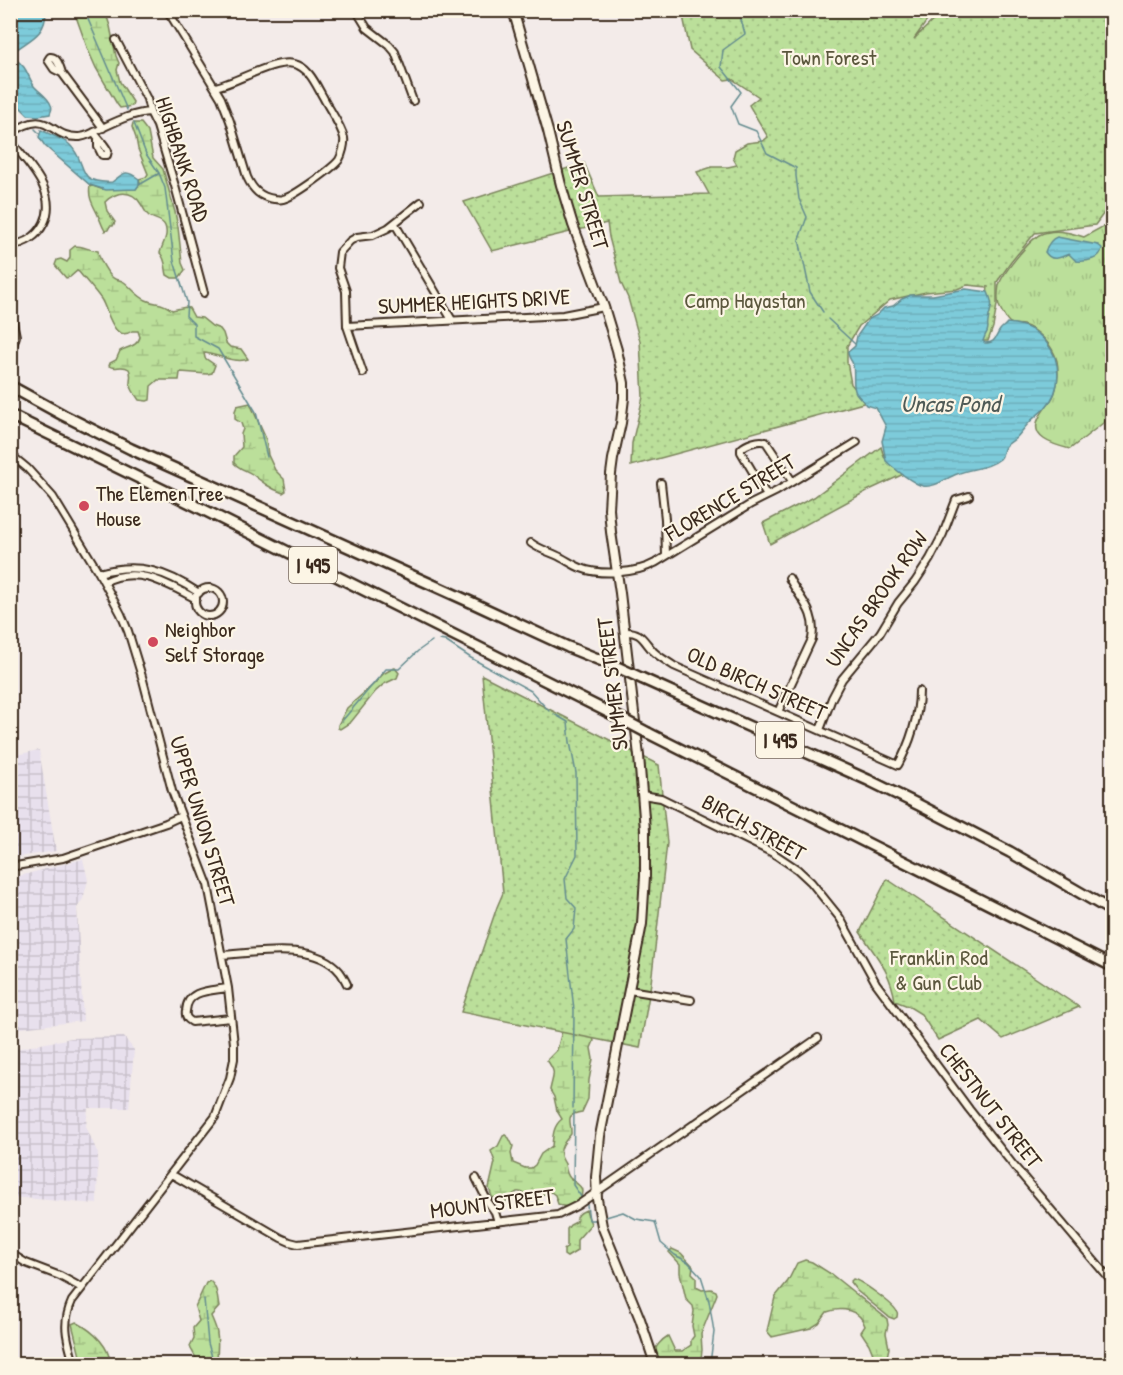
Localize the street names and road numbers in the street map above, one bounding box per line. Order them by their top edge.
street label: HIGHBANK ROAD [149,93,218,226]
street label: SUMMER STREET [549,117,617,254]
street label: SUMMER HEIGHTS DRIVE [377,281,571,321]
street label: FLORENCE STREET [658,446,801,548]
street label: UNCAS BROOK ROW [818,525,934,673]
road number: I 495 [289,547,337,583]
street label: SUMMER STREET [589,615,635,752]
street label: OLD BIRCH STREET [682,639,832,727]
road number: I 495 [756,722,804,758]
street label: UPPER UNION STREET [163,732,243,910]
street label: BIRCH STREET [697,786,812,868]
street label: CHESTNUT STREET [932,1036,1050,1175]
street label: MOUNT STREET [428,1180,556,1225]

